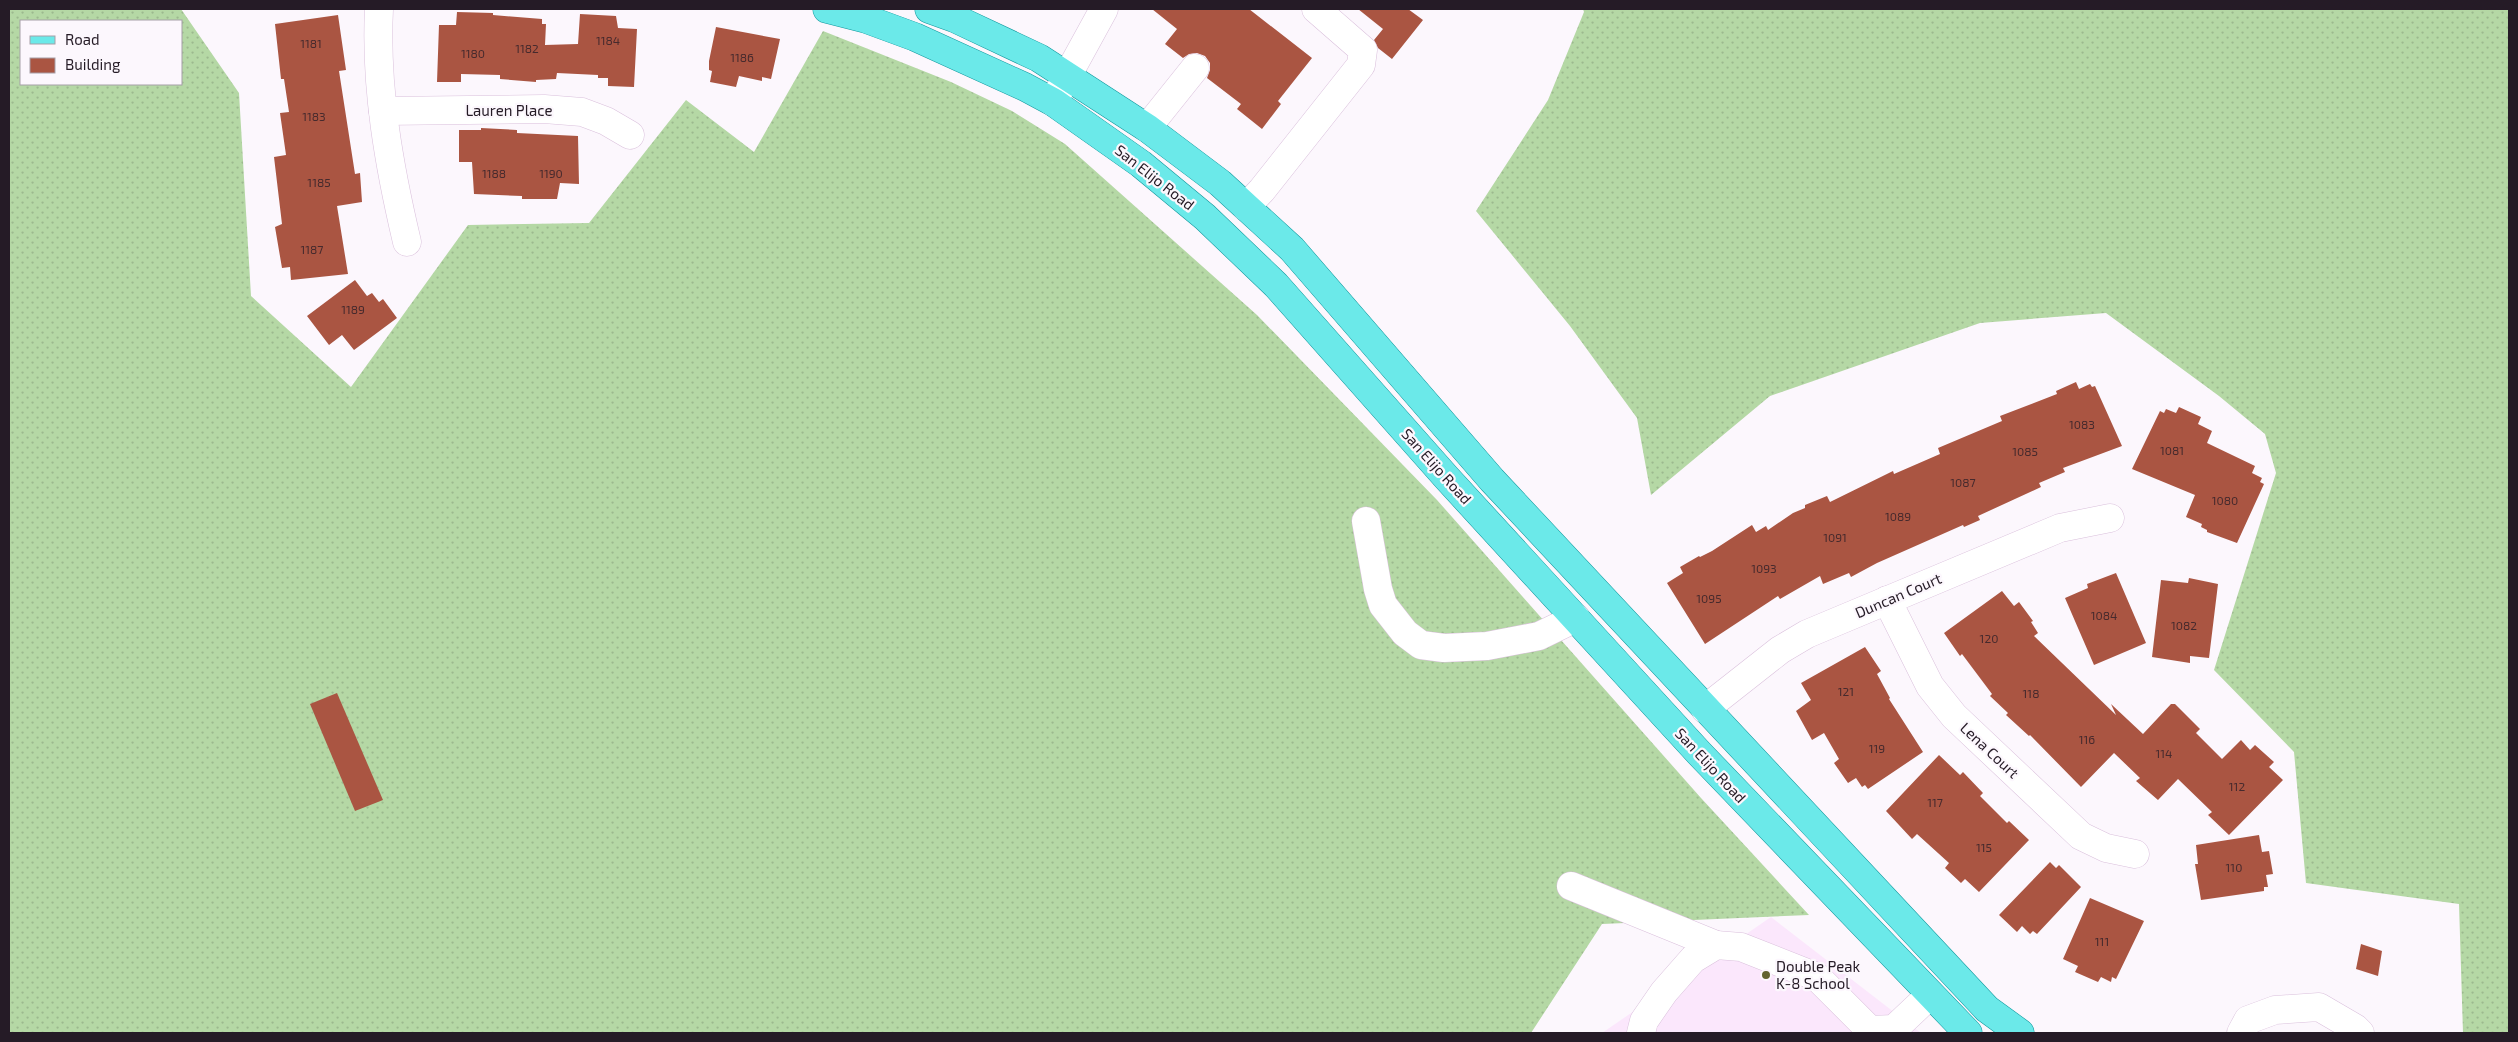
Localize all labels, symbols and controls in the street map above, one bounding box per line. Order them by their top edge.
legend [20,20,182,85]
text: Road [65,30,100,48]
house number: 1184 [596,33,620,47]
house number: 1181 [300,36,322,50]
house number: 1182 [515,41,539,55]
house number: 1180 [461,46,485,60]
house number: 1186 [730,50,754,64]
text: Building [65,55,121,73]
street label: Lauren Place [465,101,553,119]
house number: 1183 [302,109,326,123]
street label: San Elijo Road [1111,141,1198,214]
house number: 1188 [482,166,506,180]
house number: 1190 [539,166,563,180]
house number: 1185 [307,175,331,189]
house number: 1187 [301,242,323,256]
house number: 1189 [341,302,365,316]
house number: 1083 [2069,417,2095,431]
street label: San Elijo Road [1398,425,1476,508]
house number: 1081 [2160,443,2184,457]
house number: 1085 [2012,444,2038,458]
house number: 1087 [1950,475,1976,489]
house number: 1080 [2212,493,2238,507]
house number: 1089 [1885,509,1911,523]
house number: 1091 [1823,530,1847,544]
house number: 1093 [1751,561,1777,575]
street label: Duncan Court [1852,569,1944,621]
house number: 1095 [1696,591,1722,605]
house number: 1084 [2091,608,2117,622]
house number: 1082 [2171,618,2197,632]
house number: 120 [1980,631,1998,645]
house number: 121 [1838,684,1854,698]
house number: 118 [2023,686,2039,700]
street label: Lena Court [1957,718,2023,782]
street label: San Elijo Road [1671,724,1750,807]
house number: 116 [2079,732,2095,746]
house number: 119 [1869,741,1885,755]
house number: 114 [2156,746,2172,760]
house number: 112 [2229,779,2245,793]
house number: 117 [1927,795,1943,809]
house number: 115 [1976,840,1992,854]
house number: 110 [2226,860,2242,874]
house number: 111 [2095,934,2109,948]
place label: Double Peak K-8 School [1776,957,1860,992]
marker: Double Peak K-8 School [1760,969,1772,981]

